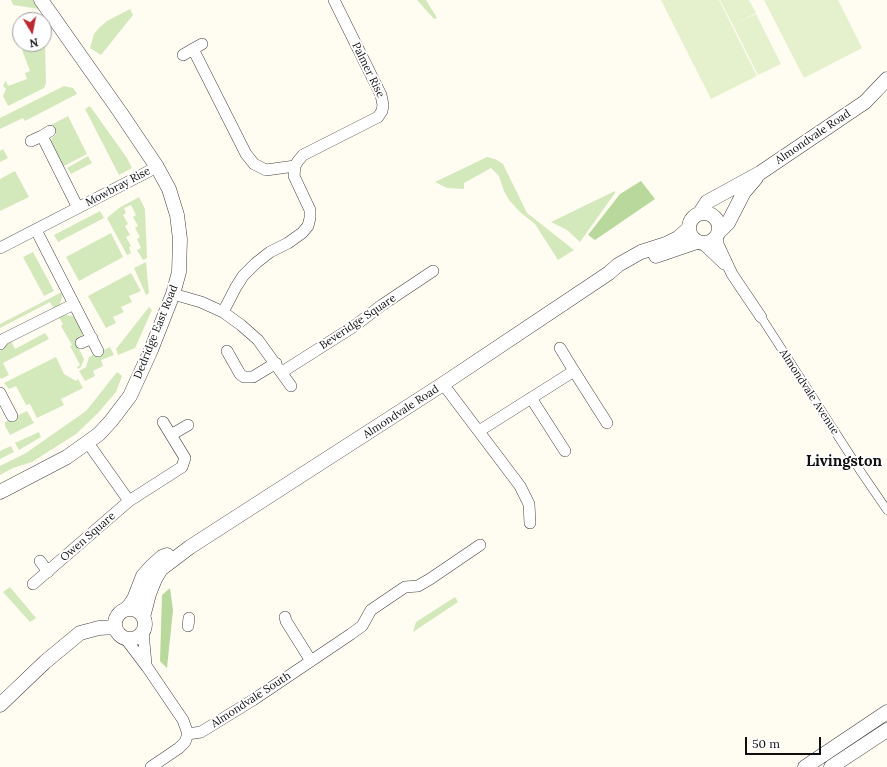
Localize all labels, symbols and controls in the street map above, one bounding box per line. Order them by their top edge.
north arrow [12,12,52,52]
text: N [29,35,39,50]
street label: Palmer Rise [349,40,387,100]
street label: Almondvale Road [773,107,853,167]
street label: Mowbray Rise [83,164,153,210]
street label: Dedridge East Road [131,283,181,381]
street label: Beveridge Square [317,292,399,352]
street label: Almondvale Avenue [776,347,842,437]
street label: Almondvale Road [361,383,441,441]
district label: Livingston [806,453,882,471]
street label: Owen Square [58,510,118,564]
street label: Almondvale South [209,669,293,731]
scale bar [747,729,823,755]
text: 50 m [752,736,780,751]

